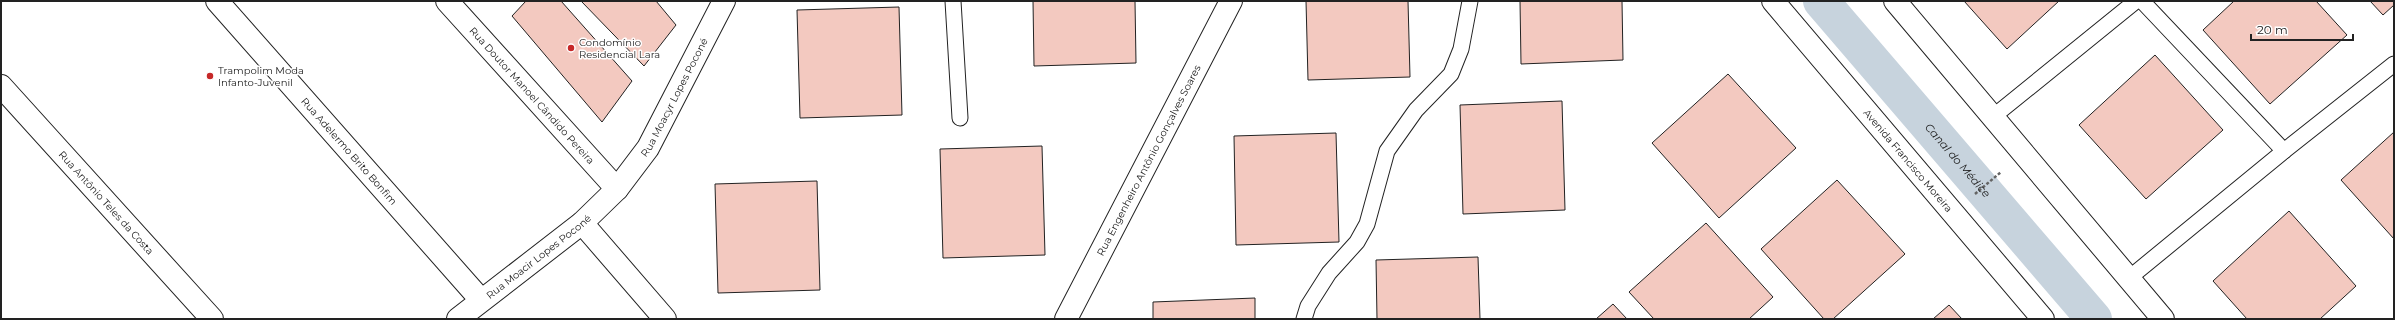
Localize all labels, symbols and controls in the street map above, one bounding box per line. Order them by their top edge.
scale bar [2251,16,2353,42]
text: 20 m [2257,22,2288,37]
street label: Rua Doutor Manoel Cândido Pereira [466,24,597,167]
place label: Condomínio Residencial Lara [579,36,660,61]
street label: Rua Moacyr Lopes Poconé [638,36,711,160]
marker: Condomínio Residencial Lara [566,43,576,53]
street label: Rua Engenheiro Antônio Gonçalves Soares [1094,63,1204,258]
place label: Trampolim Moda Infanto-Juvenil [218,64,304,89]
marker: Trampolim Moda Infanto-Juvenil [205,71,215,81]
street label: Rua Adelermo Brito Bonfim [298,95,400,208]
street label: Avenida Francisco Moreira [1860,106,1955,215]
water label: Canal do Médice [1922,120,1994,201]
street label: Rua Antônio Teles da Costa [56,148,156,257]
street label: Rua Moacir Lopes Poconé [484,212,594,302]

